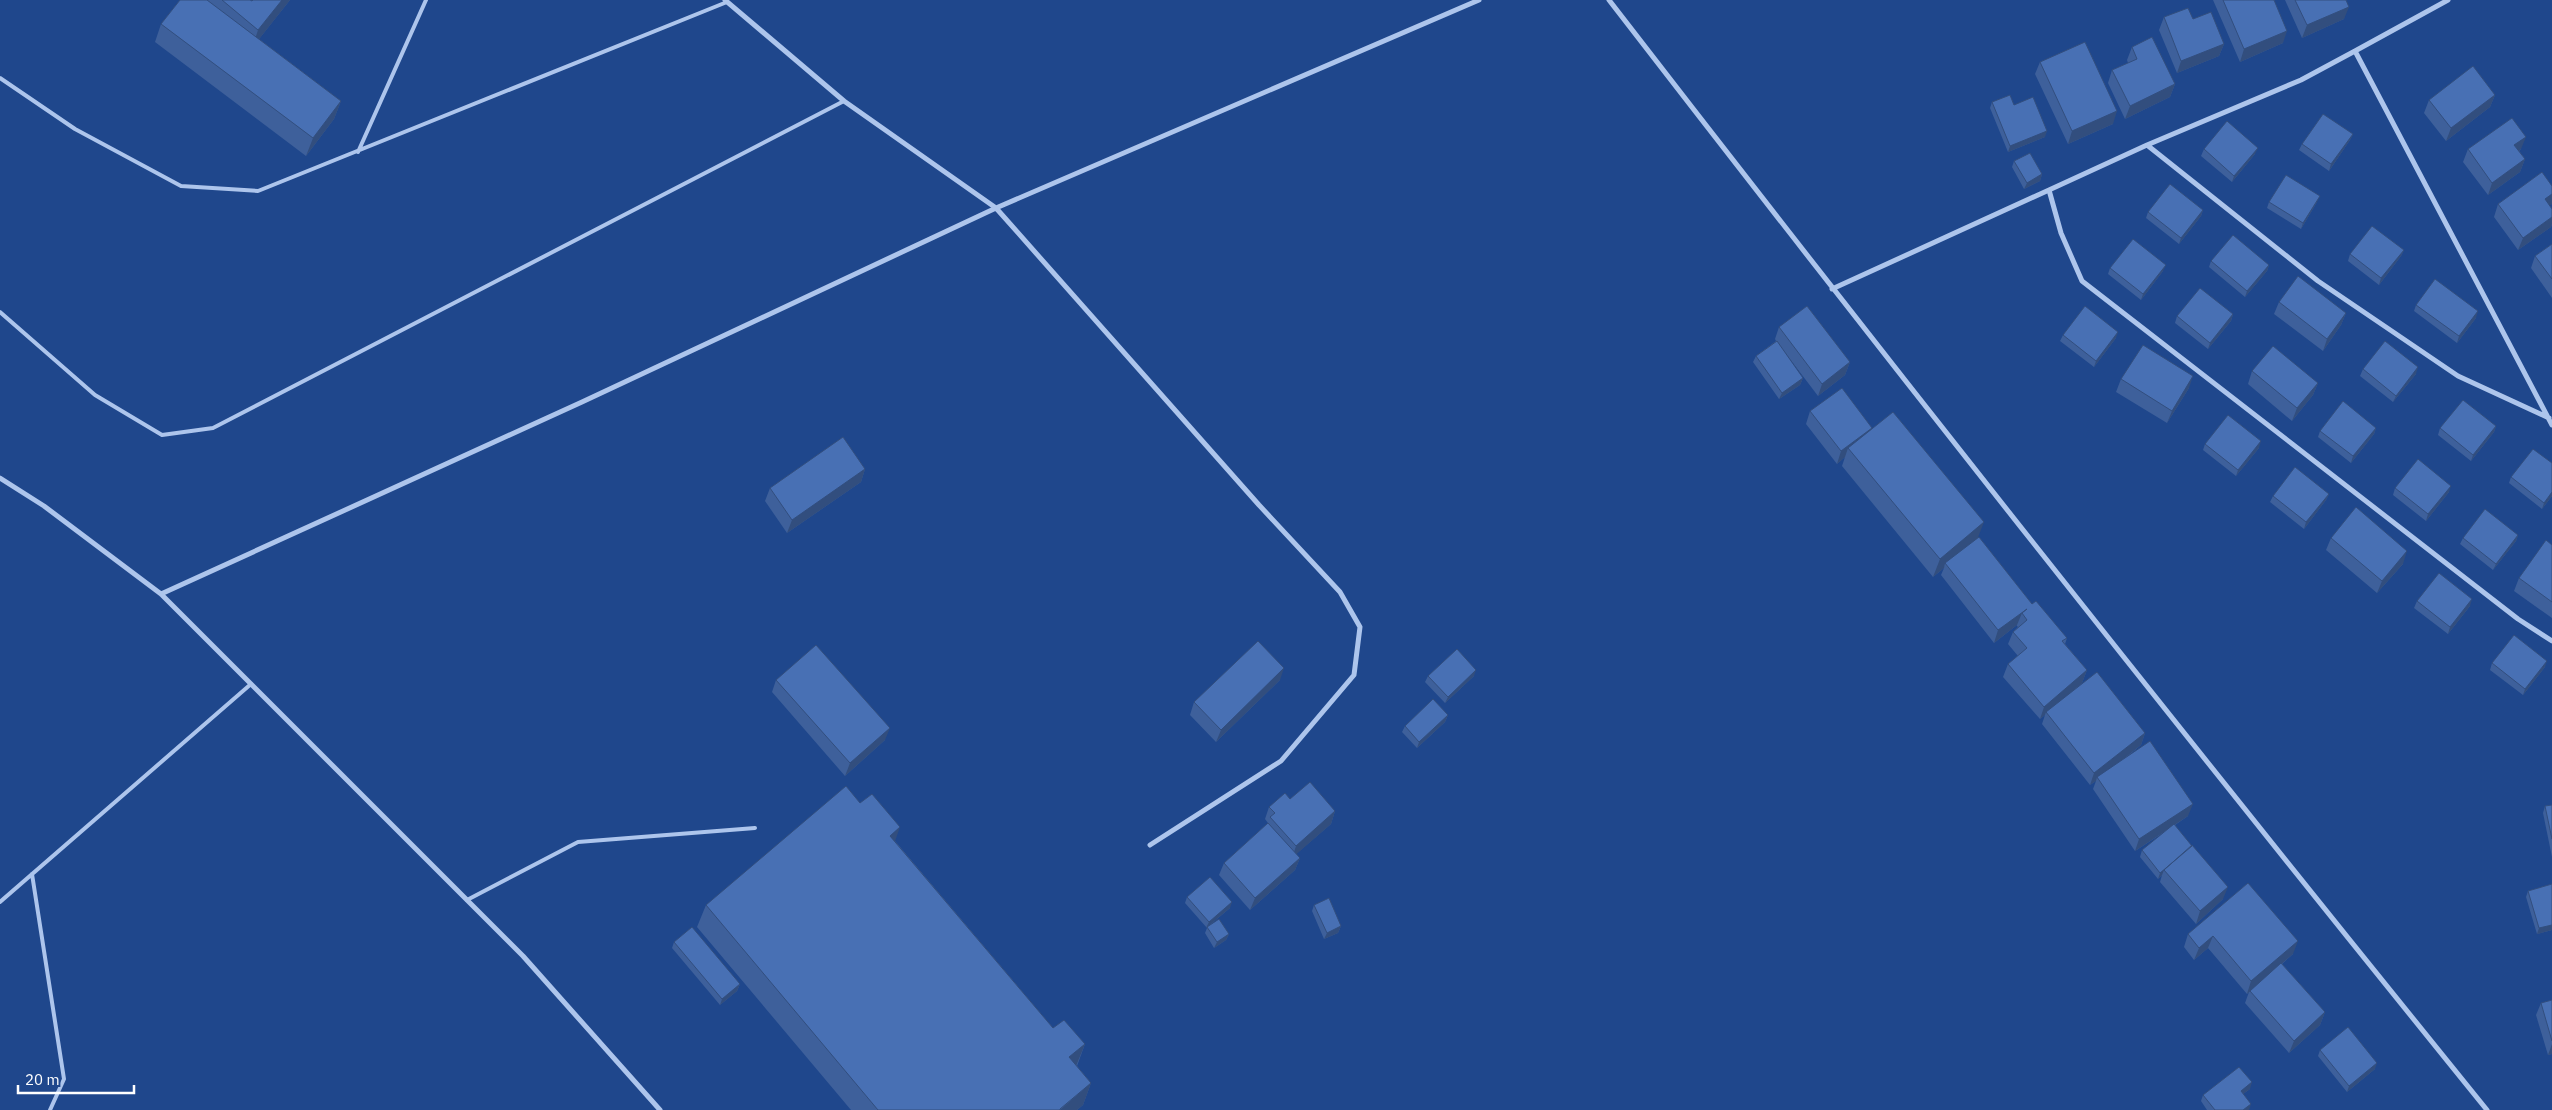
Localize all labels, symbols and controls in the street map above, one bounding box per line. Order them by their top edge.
scale bar [18,1062,134,1094]
text: 20 m [25,1070,60,1089]

